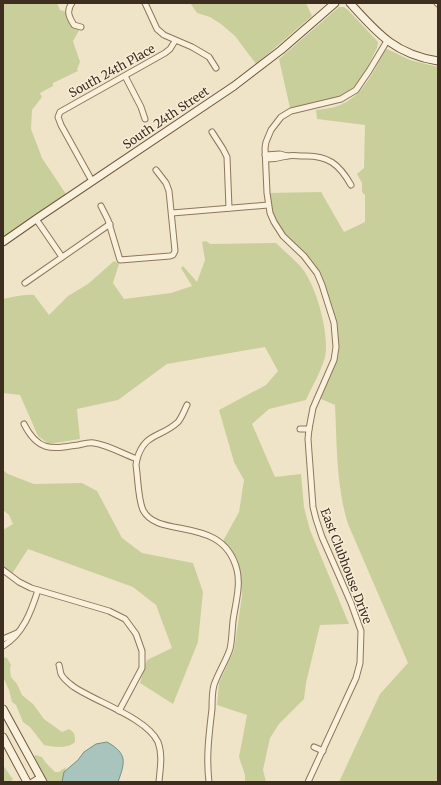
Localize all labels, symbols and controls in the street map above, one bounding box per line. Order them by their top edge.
street label: South 24th Place [66,41,158,100]
street label: South 24th Street [120,83,212,152]
street label: East Clubhouse Drive [318,506,375,626]

